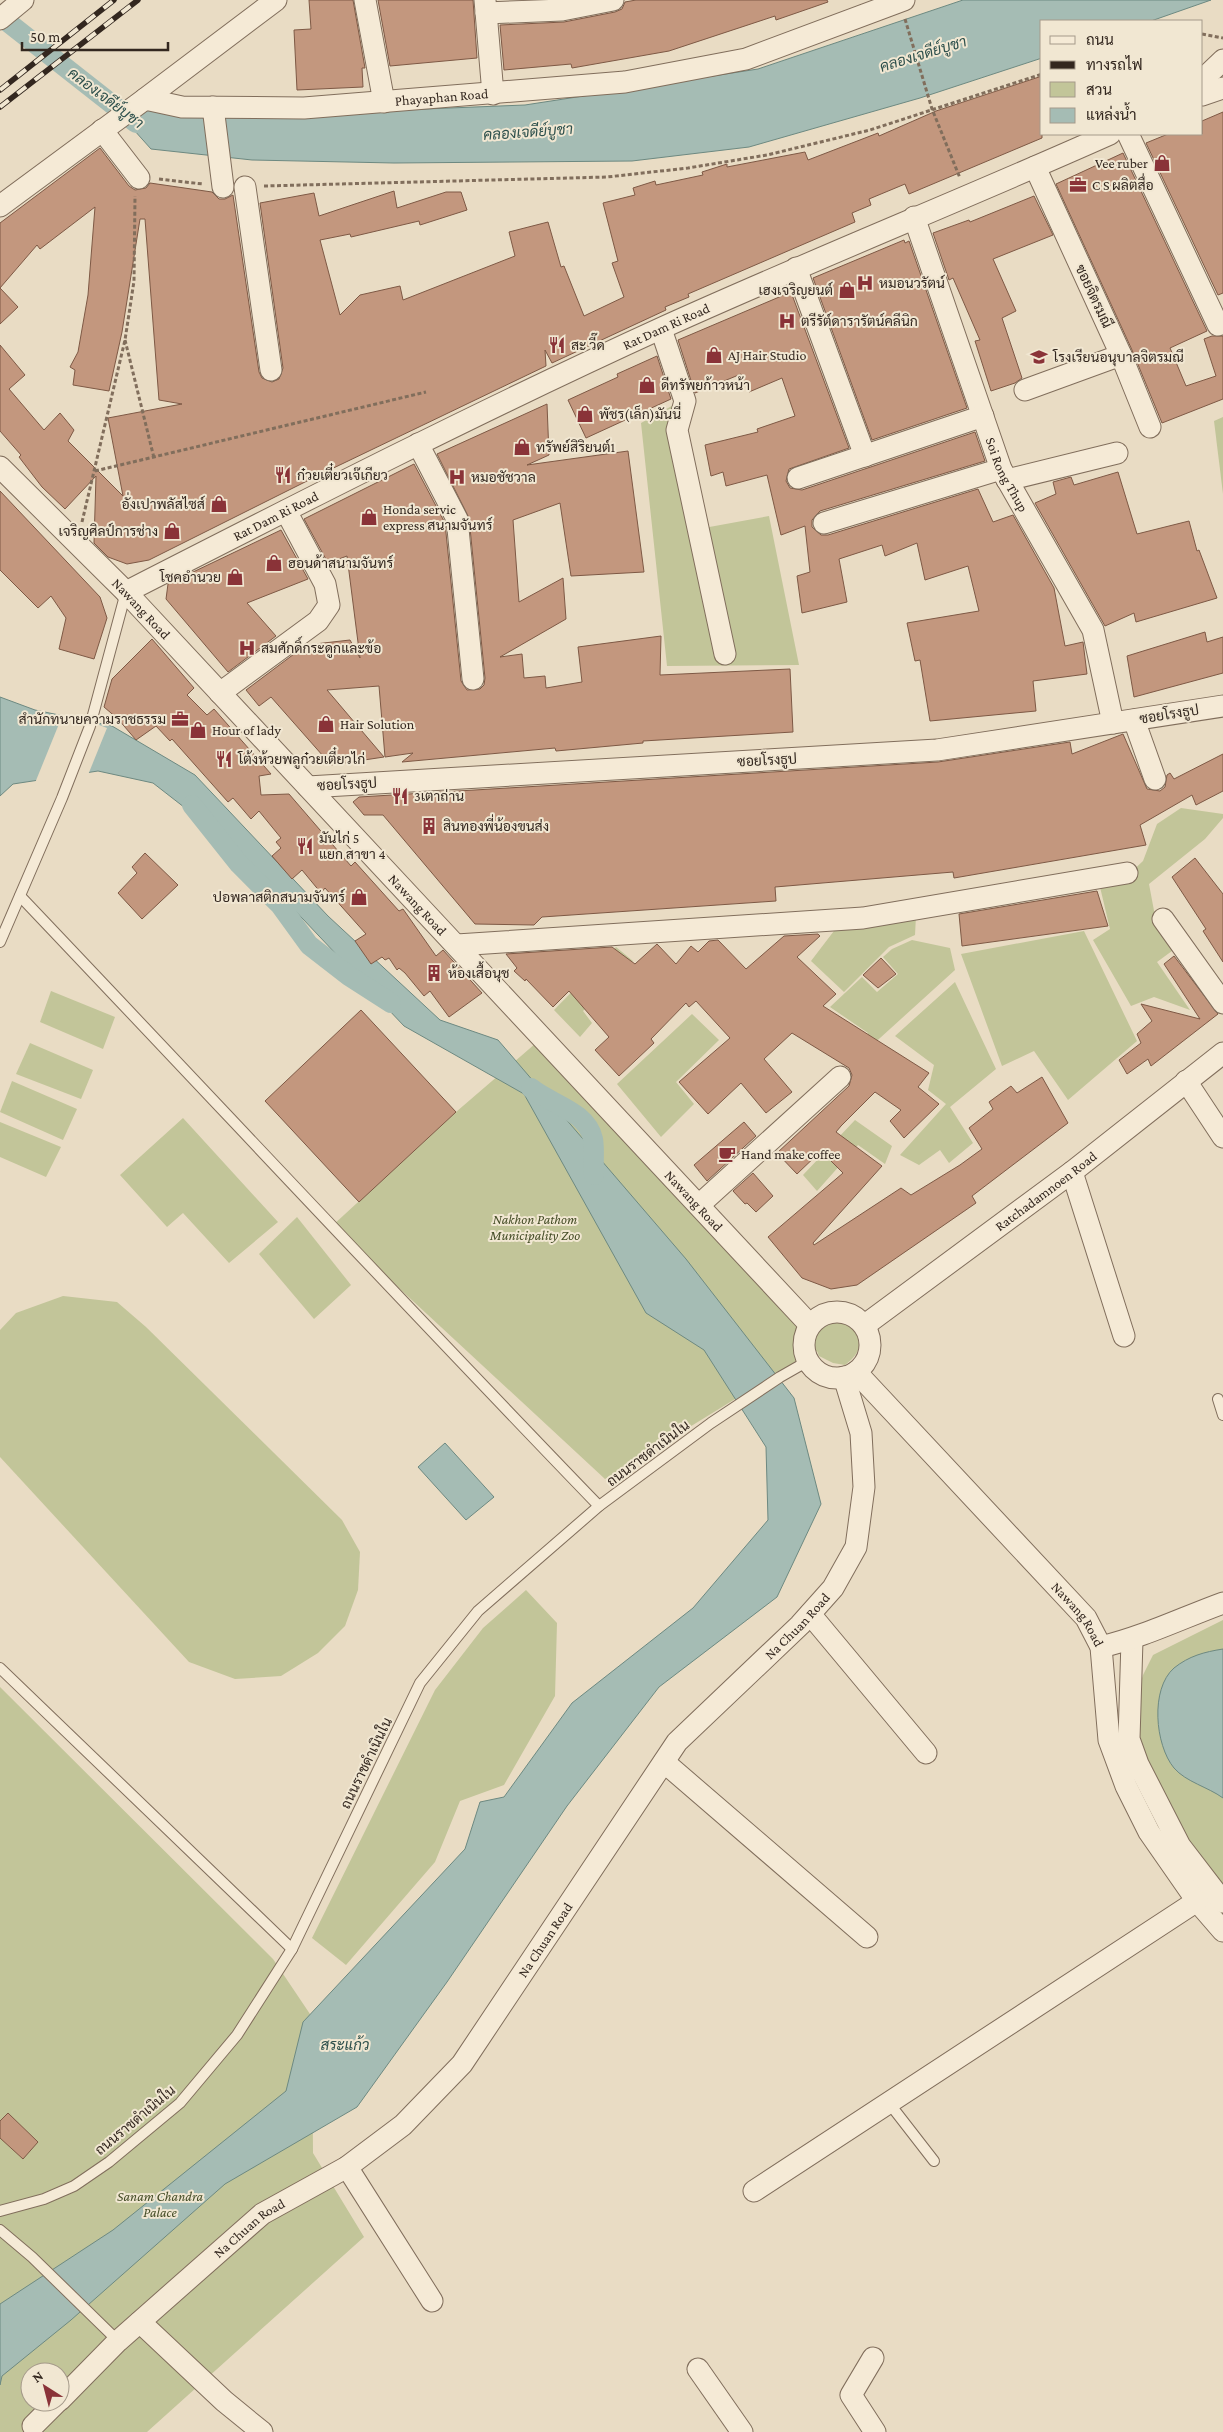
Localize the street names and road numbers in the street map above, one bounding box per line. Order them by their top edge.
street label: Phayaphan Road [394,85,489,109]
street label: ซอยจิตรมณี [1072,261,1117,330]
street label: Rat Dam Ri Road [620,299,713,353]
street label: Soi Rong Thup [983,435,1032,515]
street label: Rat Dam Ri Road [230,487,322,544]
street label: Nawang Road [109,575,174,643]
street label: ซอยโรงธูป [1138,701,1200,729]
street label: ซอยโรงธูป [737,750,798,772]
street label: ซอยโรงธูป [317,774,378,796]
street label: Nawang Road [385,871,450,939]
street label: Ratchadamnoen Road [992,1147,1100,1234]
street label: Nawang Road [662,1167,727,1235]
street label: ถนนราชดำเนินใน [603,1417,693,1489]
street label: Nawang Road [1048,1579,1108,1650]
street label: Na Chuan Road [761,1589,833,1662]
street label: ถนนราชดำเนินใน [337,1715,395,1811]
street label: Na Chuan Road [514,1899,576,1980]
street label: ถนนราชดำเนินใน [92,2082,178,2158]
street label: Na Chuan Road [210,2195,288,2261]

